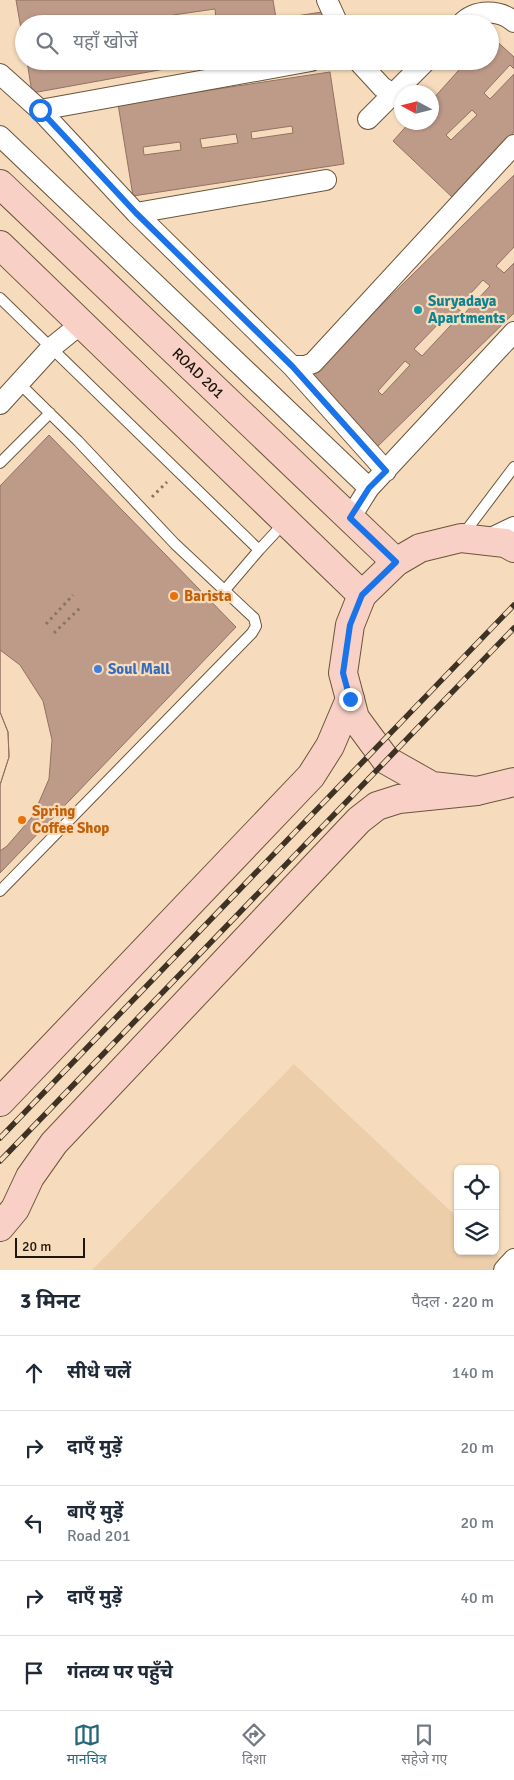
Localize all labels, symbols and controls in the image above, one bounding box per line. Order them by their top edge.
search box [15,15,499,70]
icon: search [33,29,61,57]
text: यहाँ खोजें [73,30,138,54]
north arrow [394,85,439,130]
route start [29,99,52,122]
place label: Suryadaya Apartments [428,292,506,327]
marker: Suryadaya Apartments [412,304,424,316]
street label: ROAD 201 [168,344,228,402]
place label: Barista [184,587,232,605]
marker: Barista [168,590,180,602]
place label: Soul Mall [108,660,170,678]
marker: Soul Mall [92,663,104,675]
route end [339,688,362,711]
place label: Spring Coffee Shop [32,802,109,837]
marker: Spring Coffee Shop [16,814,28,826]
map controls [454,1165,499,1255]
button: locate [454,1165,499,1210]
button: layers [454,1210,499,1255]
scale bar [15,1235,85,1258]
text: 20 m [22,1238,51,1255]
text: 3 मिनट [20,1288,80,1314]
text: पैदल · 220 m [411,1292,494,1312]
icon: ahead [20,1359,48,1387]
text: सीधे चलें [67,1360,131,1384]
text: 140 m [452,1363,494,1383]
icon: right [20,1434,48,1462]
text: दाएँ मुड़ें [67,1435,122,1459]
text: 20 m [460,1438,494,1458]
text: बाएँ मुड़ें [67,1500,123,1524]
icon: left [20,1509,48,1537]
text: 20 m [460,1513,494,1533]
text: Road 201 [67,1526,131,1546]
icon: right [20,1584,48,1612]
text: दाएँ मुड़ें [67,1585,122,1609]
text: 40 m [460,1588,494,1608]
icon: arrive [20,1659,48,1687]
text: गंतव्य पर पहुँचे [67,1660,173,1684]
tab: मानचित्र [67,1721,107,1770]
tab: दिशा [240,1721,268,1770]
tab: सहेजे गए [401,1721,447,1770]

